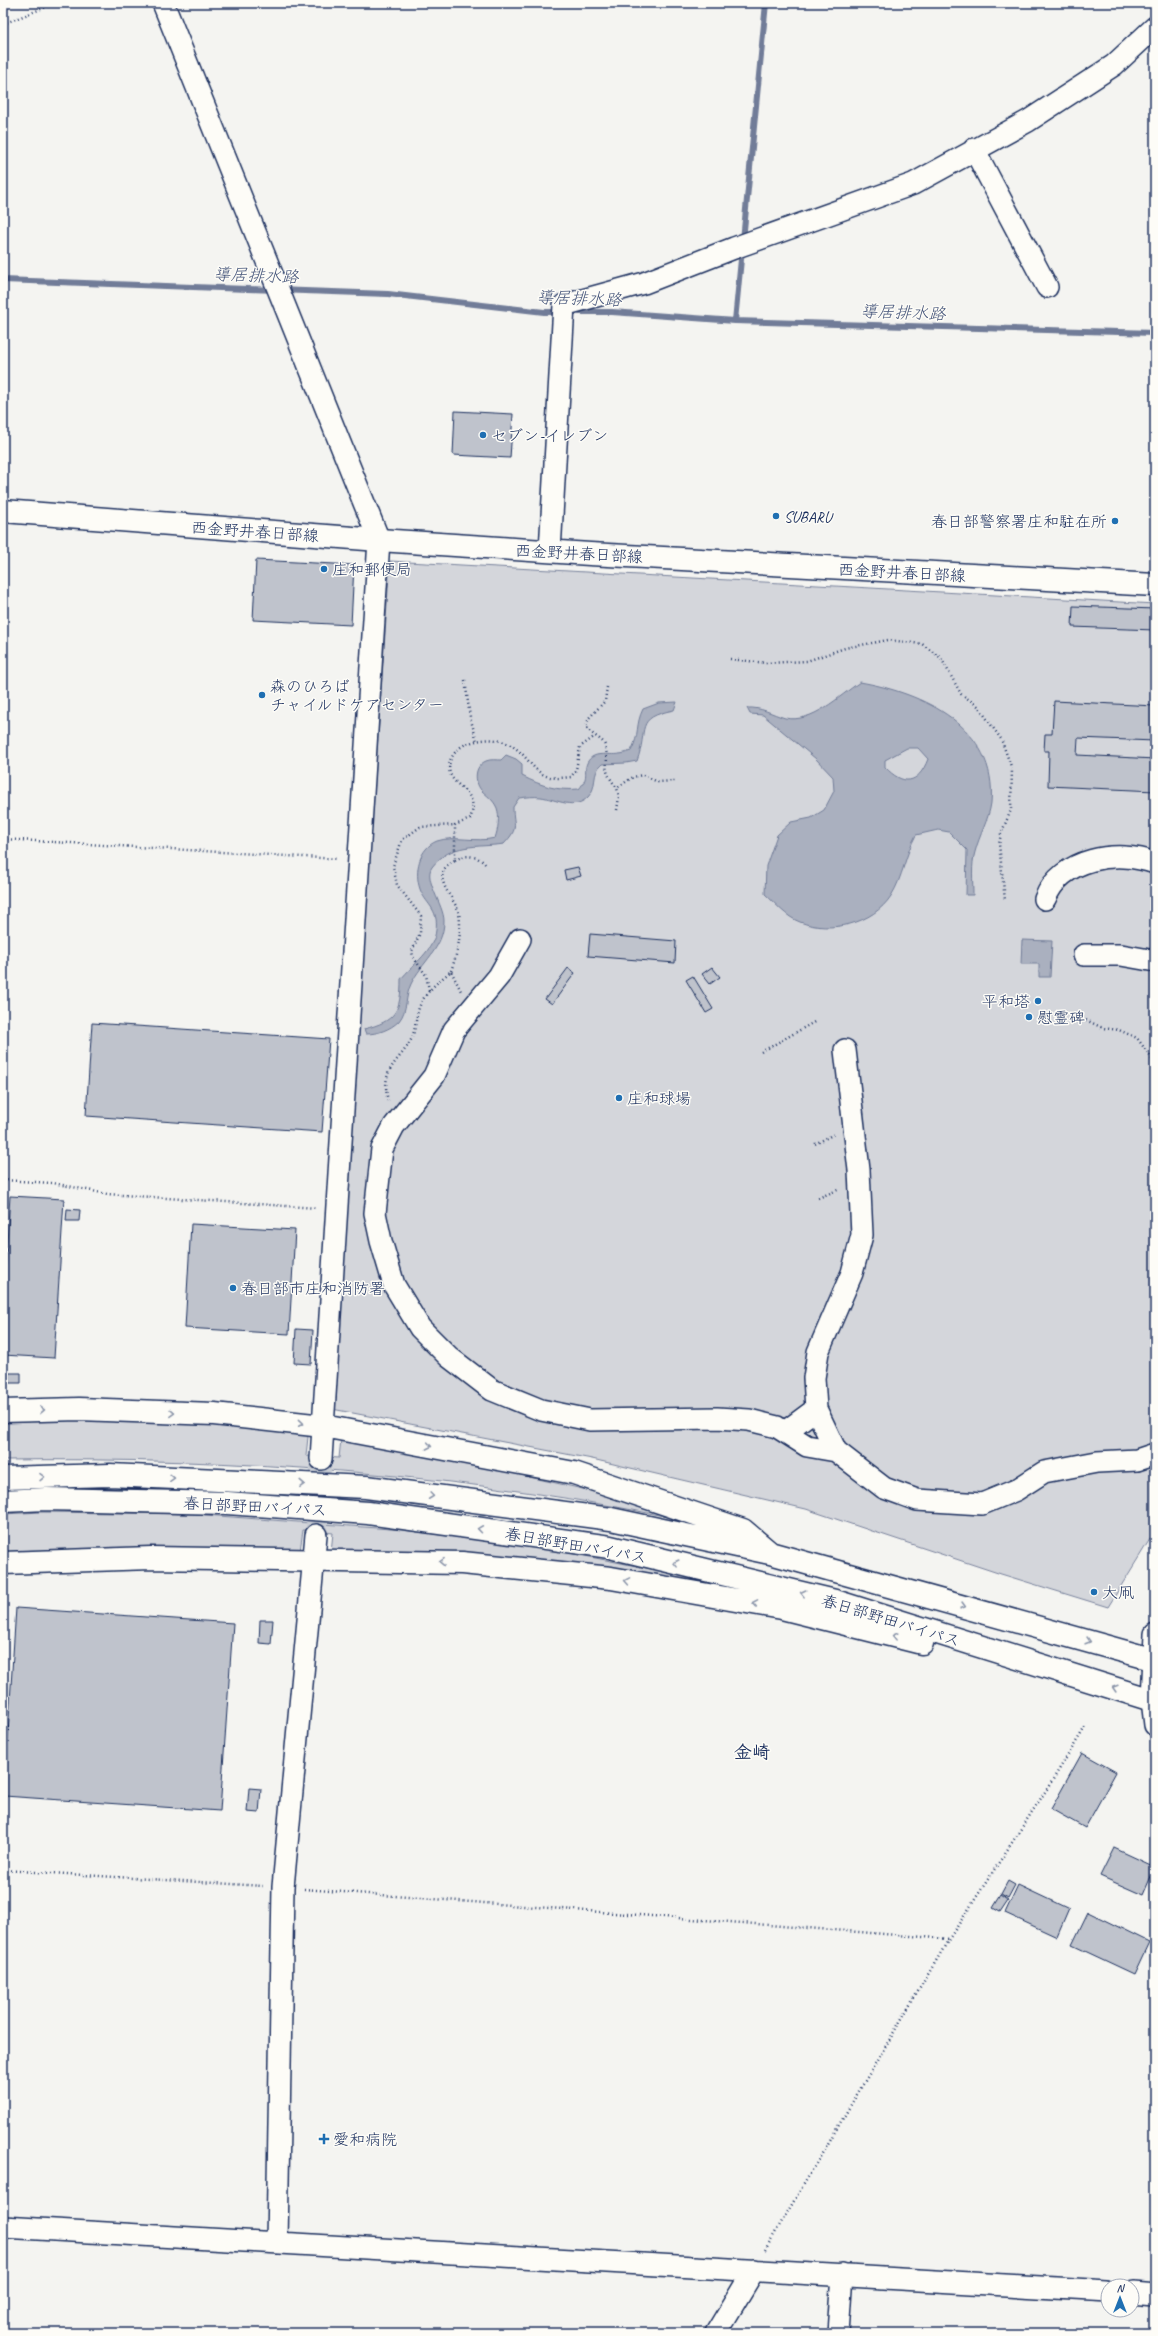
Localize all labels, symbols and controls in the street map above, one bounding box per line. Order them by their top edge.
water label: 導居排水路 [213,264,300,288]
water label: 導居排水路 [536,287,623,311]
water label: 導居排水路 [860,301,947,325]
place label: セブン-イレブン [491,426,608,446]
marker: セブン-イレブン [478,430,488,440]
place label: SUBARU [784,507,834,527]
marker: SUBARU [771,511,781,521]
place label: 春日部警察署庄和駐在所 [931,512,1107,532]
marker: 春日部警察署庄和駐在所 [1110,516,1120,526]
street label: 西金野井春日部線 [190,518,319,546]
street label: 西金野井春日部線 [515,541,643,567]
place label: 庄和郵便局 [332,560,412,580]
street label: 西金野井春日部線 [838,560,966,586]
marker: 庄和郵便局 [319,564,329,574]
place label: 森のひろば チャイルドケアセンター [270,677,444,715]
marker: 森のひろば チャイルドケアセンター [257,690,267,700]
place label: 平和塔 [982,992,1030,1012]
marker: 平和塔 [1033,996,1043,1006]
place label: 慰霊碑 [1037,1008,1085,1028]
marker: 慰霊碑 [1024,1012,1034,1022]
place label: 庄和球場 [627,1089,691,1109]
marker: 庄和球場 [614,1093,624,1103]
place label: 春日部市庄和消防署 [241,1279,385,1299]
marker: 春日部市庄和消防署 [228,1283,238,1293]
one-way arrow [39,1406,45,1414]
one-way arrow [169,1408,175,1417]
one-way arrow [298,1419,304,1428]
one-way arrow [426,1441,433,1449]
one-way arrow [39,1473,45,1481]
one-way arrow [169,1474,175,1483]
one-way arrow [299,1480,305,1489]
one-way arrow [428,1491,434,1500]
street label: 春日部野田バイパス [183,1493,327,1521]
street label: 春日部野田バイパス [503,1524,648,1568]
one-way arrow [476,1525,483,1534]
one-way arrow [439,1558,445,1566]
one-way arrow [673,1559,680,1568]
one-way arrow [624,1577,630,1586]
place label: 大凧 [1102,1583,1134,1603]
marker: 大凧 [1089,1587,1099,1597]
one-way arrow [800,1590,806,1598]
street label: 春日部野田バイパス [819,1590,962,1652]
one-way arrow [752,1599,758,1608]
one-way arrow [959,1601,966,1610]
one-way arrow [892,1633,898,1641]
one-way arrow [1084,1636,1091,1645]
one-way arrow [1111,1684,1118,1693]
district label: 金崎 [734,1741,770,1763]
place label: 愛和病院 [333,2130,397,2150]
marker: 愛和病院 [318,2133,330,2145]
north arrow [1100,2278,1140,2318]
text: N [1117,2281,1126,2295]

